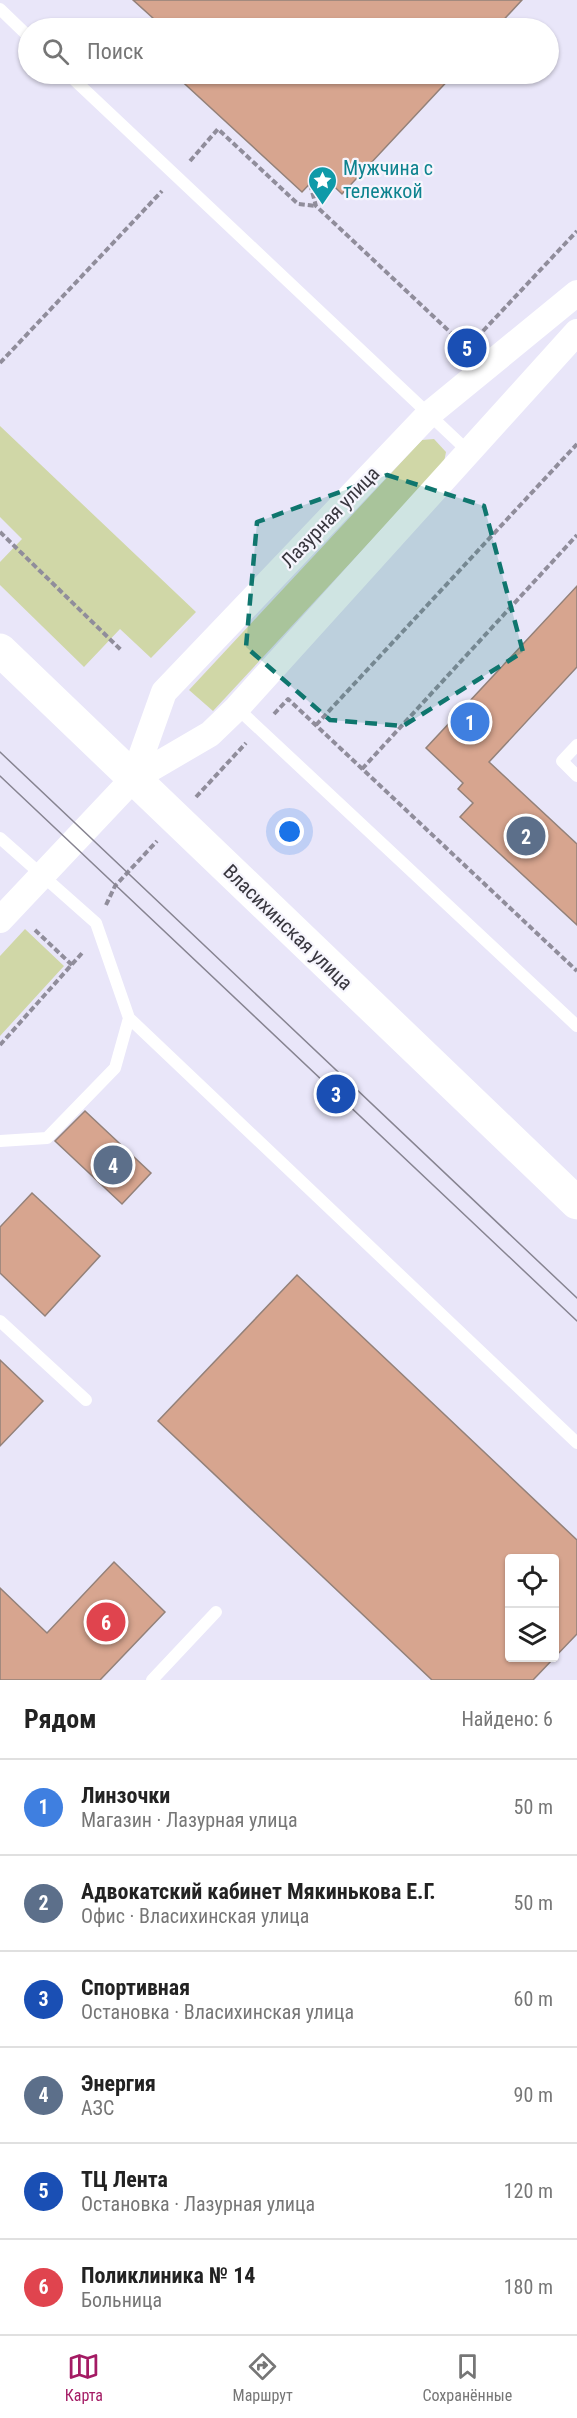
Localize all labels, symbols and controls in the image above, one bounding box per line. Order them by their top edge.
search box [18,18,559,84]
icon: search [39,35,72,68]
text: Поиск [87,39,144,64]
place label: Мужчина с тележкой [343,156,433,203]
place icon: Мужчина с тележкой [306,164,338,206]
pin: 5 [448,326,486,370]
street label: Лазурная улица [276,461,384,573]
pin: 1 [450,700,490,744]
pin: 2 [506,814,546,858]
your location [275,817,304,846]
street label: Власихинская улица [218,859,358,995]
pin: 3 [316,1072,356,1116]
pin: 4 [94,1142,132,1188]
map controls [505,1554,559,1662]
button: locate [505,1554,559,1608]
pin: 6 [86,1600,126,1644]
button: layers [505,1608,559,1662]
text: Рядом [24,1704,96,1734]
text: Найдено: 6 [461,1707,553,1731]
text: Линзочки [81,1783,170,1808]
text: 1 [38,1795,49,1819]
text: 50 m [514,1795,553,1819]
text: Магазин · Лазурная улица [81,1808,297,1832]
text: Адвокатский кабинет Мякинькова Е.Г. [81,1879,436,1904]
text: 2 [38,1891,49,1915]
text: 50 m [514,1891,553,1915]
text: Офис · Власихинская улица [81,1904,309,1928]
text: Спортивная [81,1975,190,2000]
text: 3 [38,1987,49,2011]
text: 60 m [514,1987,553,2011]
text: Остановка · Власихинская улица [81,2000,354,2024]
text: Энергия [81,2071,156,2096]
text: 4 [38,2083,49,2107]
text: 90 m [514,2083,553,2107]
text: АЗС [81,2096,114,2120]
text: ТЦ Лента [81,2167,168,2192]
text: 5 [38,2179,49,2203]
text: 120 m [504,2179,553,2203]
text: Остановка · Лазурная улица [81,2192,315,2216]
text: Поликлиника № 14 [81,2263,255,2288]
text: 6 [38,2275,49,2299]
text: 180 m [504,2275,553,2299]
text: Больница [81,2288,162,2312]
tab: Карта [65,2350,103,2405]
tab: Маршрут [233,2350,293,2405]
tab: Сохранённые [422,2350,512,2405]

